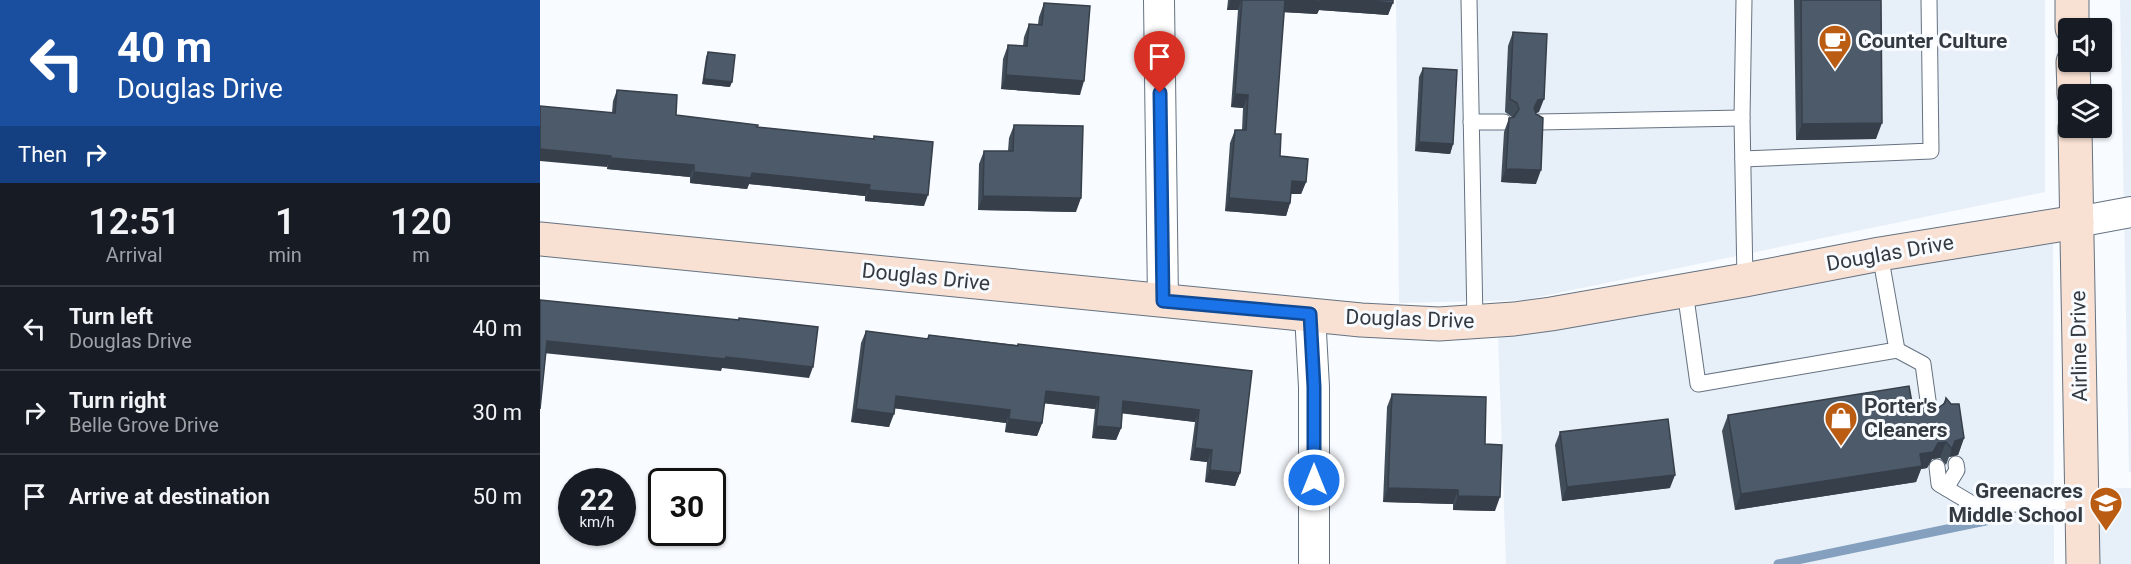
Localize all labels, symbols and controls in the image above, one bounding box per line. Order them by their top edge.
map controls [2058,18,2112,138]
button: sound [2058,18,2112,72]
text: 40 m [117,23,212,72]
cafe icon: Counter Culture [1817,23,1853,70]
icon: left [18,24,96,102]
place label: Counter Culture [1858,29,2007,53]
pin [1134,31,1185,93]
icon: arrive [1143,40,1176,73]
text: Douglas Drive [117,73,283,105]
button: layers [2058,84,2112,138]
icon: right [79,138,112,171]
text: Then [18,142,67,167]
text: 12:51 [88,201,180,243]
text: 1 [275,201,295,243]
text: 120 [390,201,452,243]
street label: Douglas Drive [1824,230,1956,276]
text: Arrival [106,243,163,267]
text: min [268,243,302,267]
text: m [412,243,430,267]
street label: Douglas Drive [861,258,991,296]
street label: Airline Drive [2066,290,2092,402]
text: Turn left [69,304,153,329]
street label: Douglas Drive [1345,305,1475,333]
icon: left [18,312,51,345]
text: 40 m [473,316,522,341]
text: Douglas Drive [69,329,192,353]
text: Turn right [69,388,166,413]
place label: Porter's Cleaners [1864,394,1948,442]
icon: right [18,396,51,429]
text: 30 m [473,400,522,425]
shop icon: Porter's Cleaners [1823,400,1859,447]
text: Belle Grove Drive [69,413,219,437]
position arrow [1282,448,1346,512]
speed limit sign: 30 [648,468,726,546]
place label: Greenacres Middle School [1948,479,2083,527]
icon: arrive [18,480,51,513]
text: 22 [580,482,614,517]
text: Arrive at destination [69,484,270,509]
text: 50 m [473,484,522,509]
school or university icon: Greenacres Middle School [2088,485,2124,532]
text: km/h [579,513,615,531]

